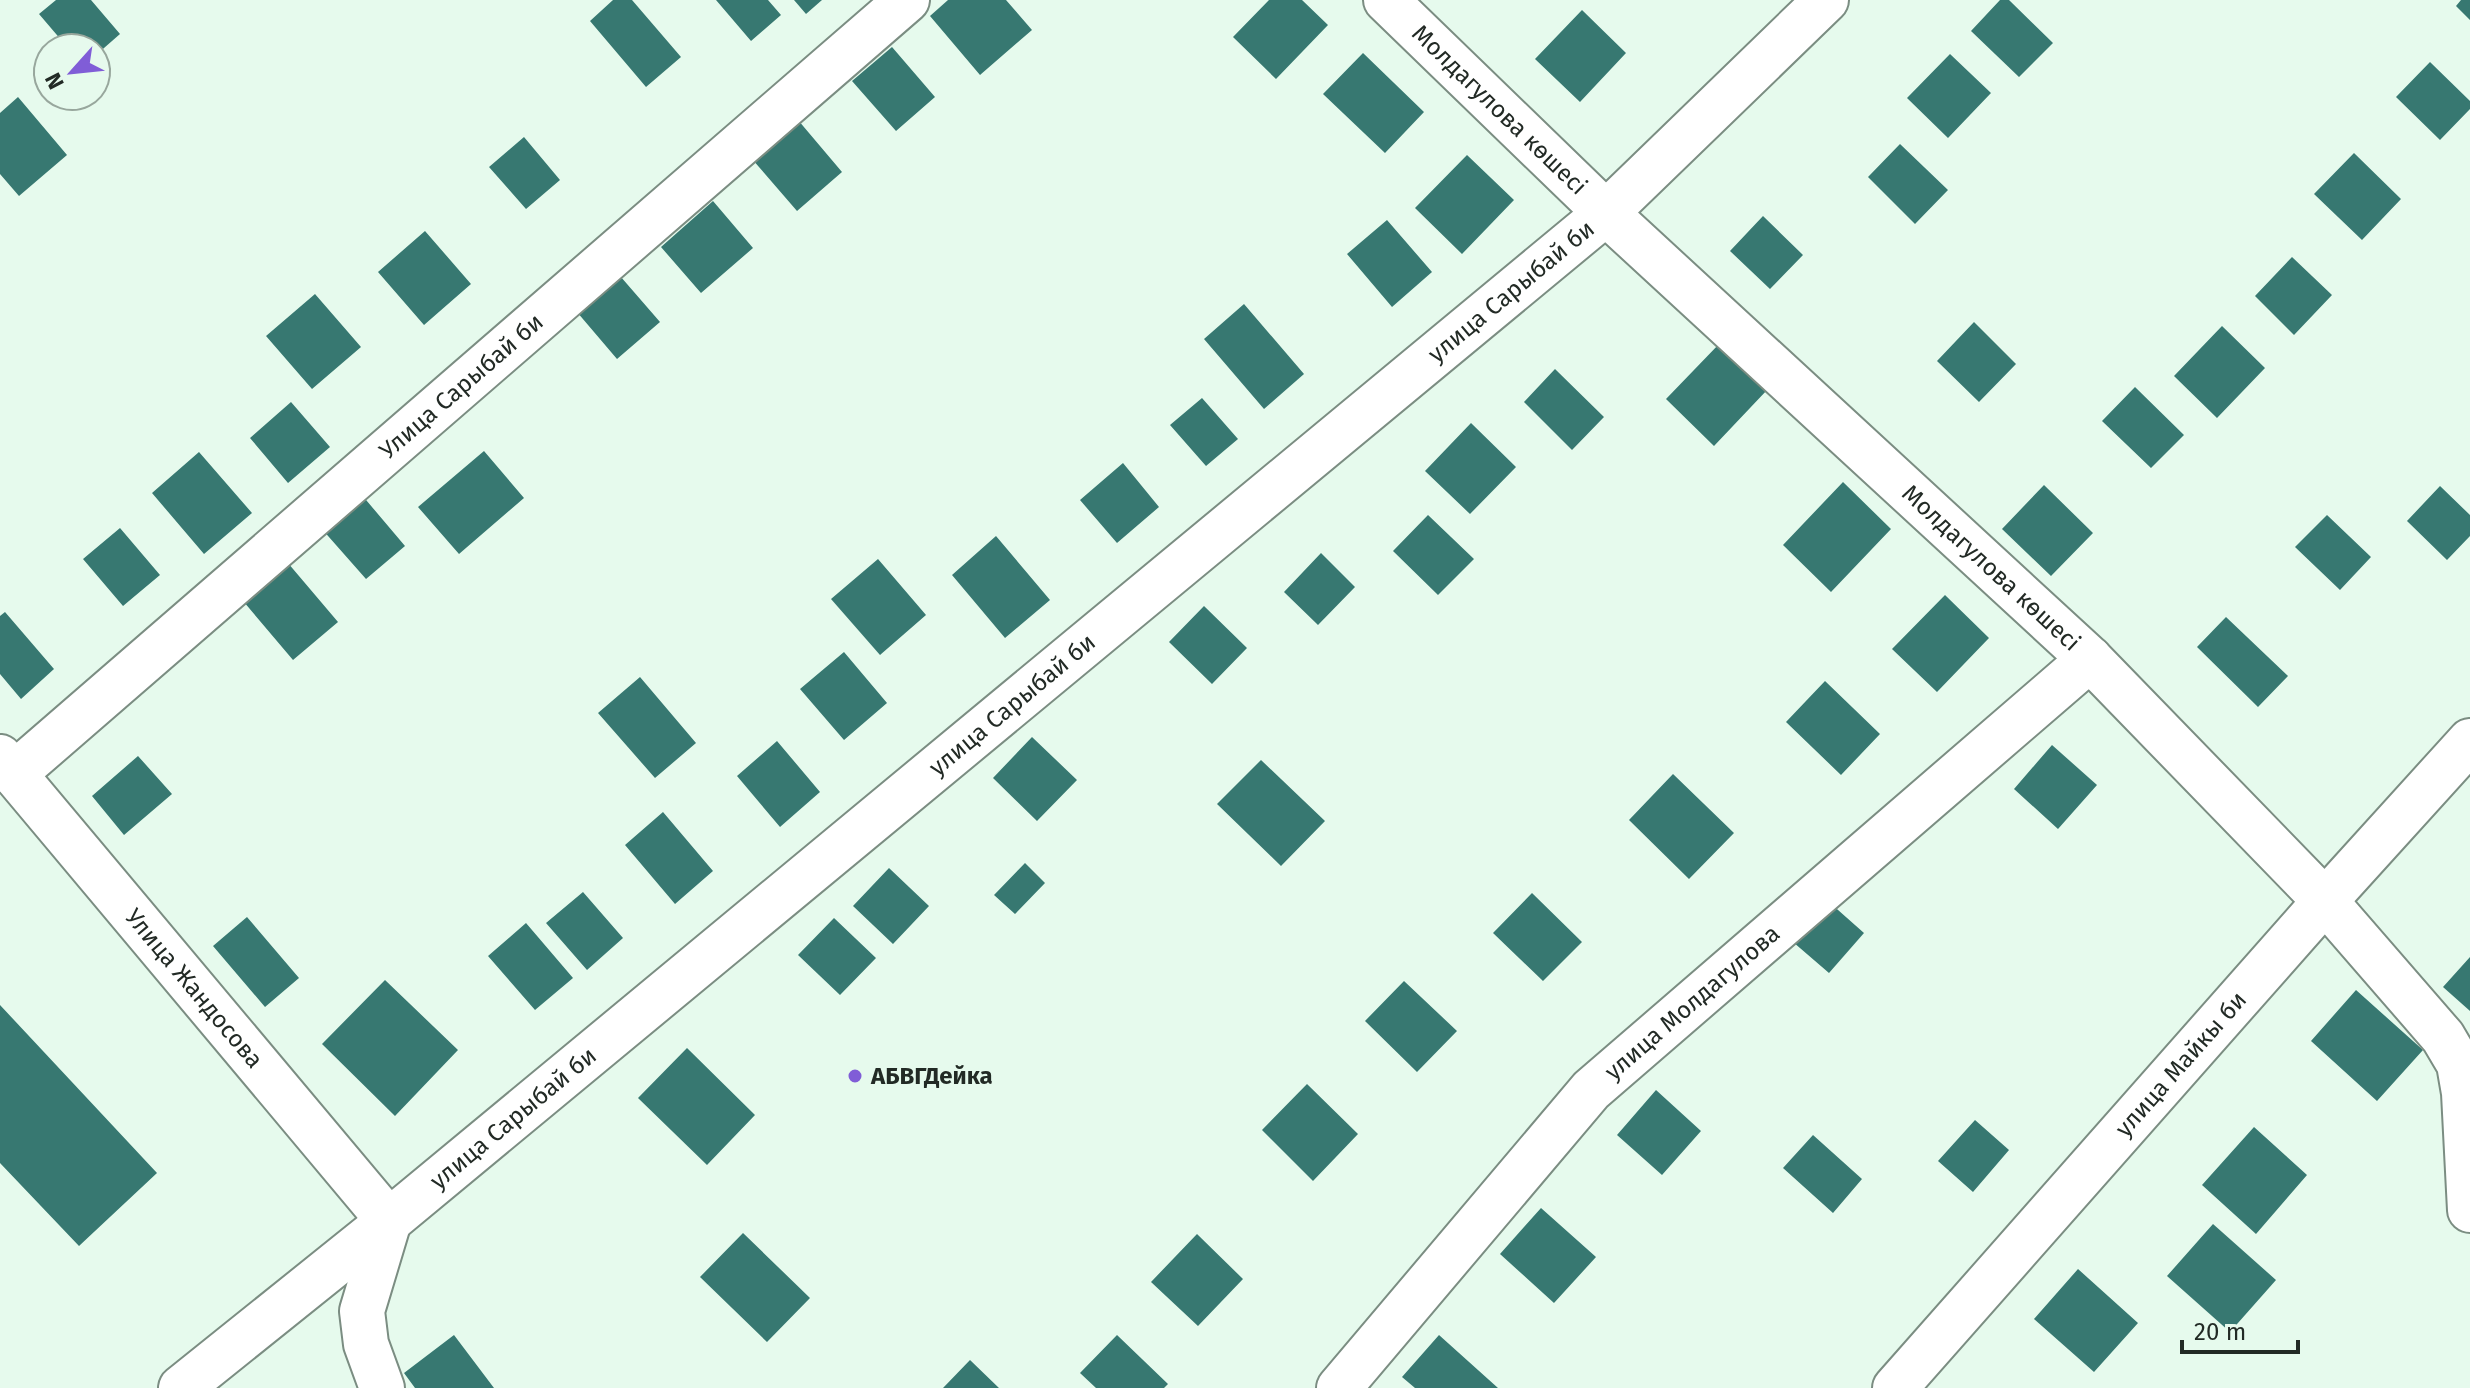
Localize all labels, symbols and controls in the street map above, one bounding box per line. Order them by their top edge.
street label: Молдагулова көшесі [1406,19,1593,201]
north arrow [32,32,112,112]
text: N [39,68,70,93]
street label: улица Сарыбай би [1423,215,1600,368]
street label: Улица Сарыбай би [374,308,549,465]
street label: Молдагулова көшесі [1896,479,2086,657]
street label: улица Сарыбай би [924,628,1101,782]
street label: Улица Жандосова [119,903,269,1074]
street label: улица Молдагулова [1599,919,1785,1086]
street label: улица Майкы би [2109,986,2252,1142]
street label: улица Сарыбай би [424,1041,602,1195]
place label: АБВГДейка [870,1062,993,1090]
marker: АБВГДейка [846,1067,864,1085]
scale bar [2182,1304,2298,1354]
text: 20 m [2194,1318,2246,1346]

